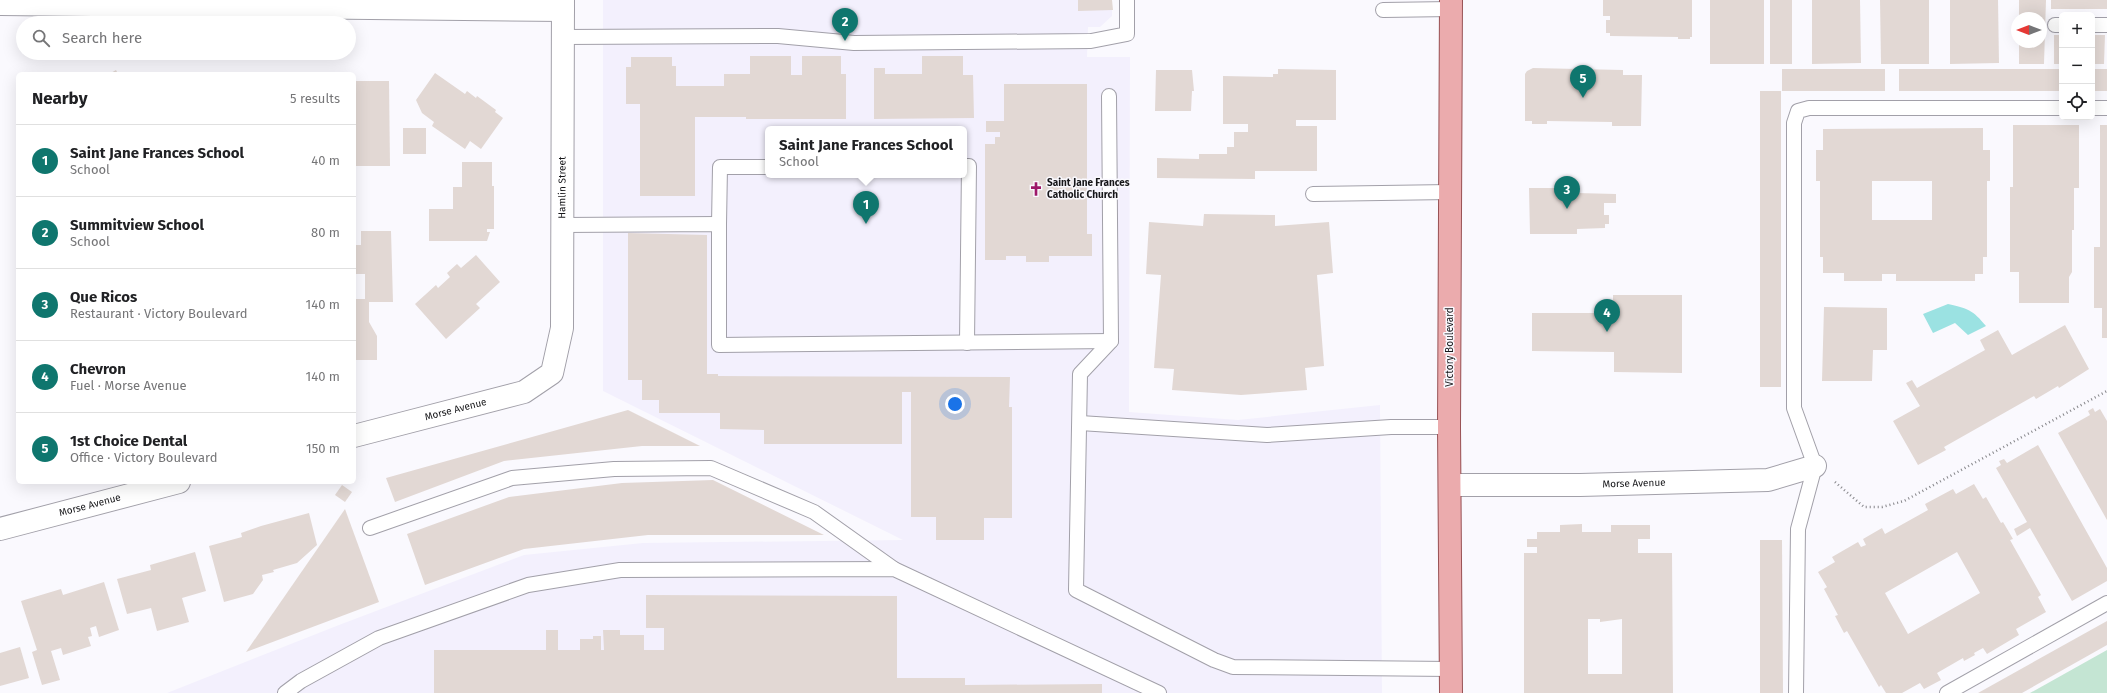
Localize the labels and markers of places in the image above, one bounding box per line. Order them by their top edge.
pin: 2 [832,8,858,41]
pin: 5 [1570,65,1596,98]
pin: 3 [1554,176,1580,209]
place label: Saint Jane Frances Catholic Church [1047,177,1130,201]
church icon: Saint Jane Frances Catholic Church [1028,181,1044,197]
pin: 1 [853,191,879,224]
pin: 4 [1594,299,1620,332]

